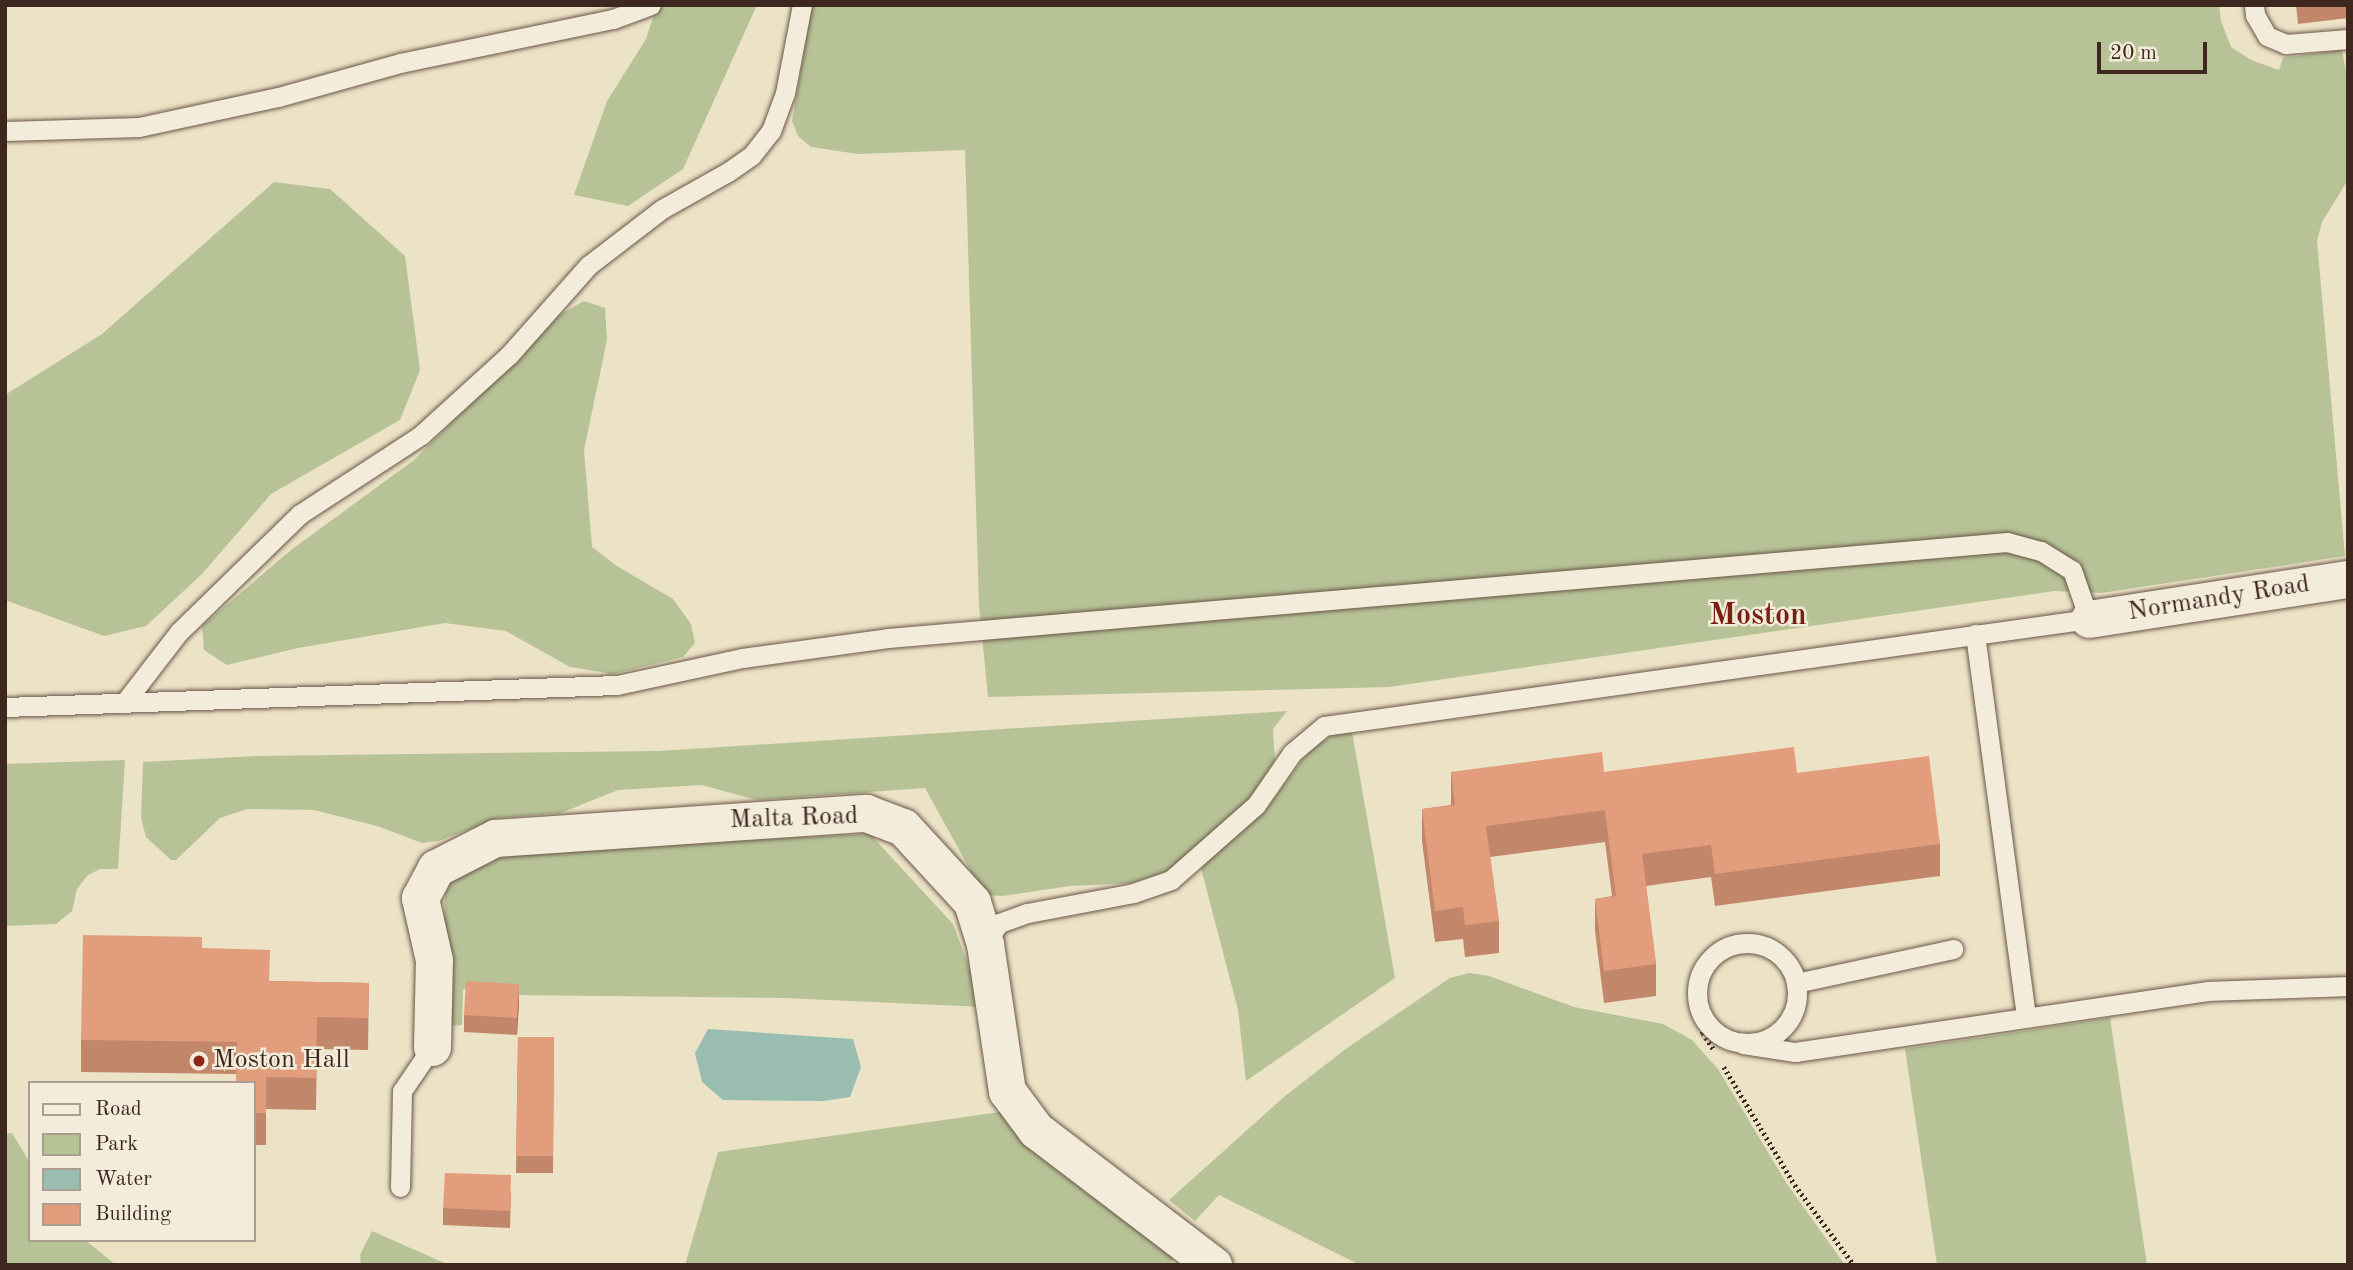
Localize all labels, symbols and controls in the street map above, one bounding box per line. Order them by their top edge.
scale bar [2101,28,2211,72]
text: 20 m [2110,43,2157,64]
street label: Normandy Road [2126,569,2312,629]
district label: Moston [1709,598,1807,634]
street label: Malta Road [729,801,859,837]
place label: Moston Hall [213,1045,350,1077]
marker: Moston Hall [191,1053,207,1069]
legend [28,1081,256,1242]
text: Road [95,1099,142,1120]
text: Park [95,1134,138,1155]
text: Water [95,1169,152,1190]
text: Building [95,1204,171,1225]

